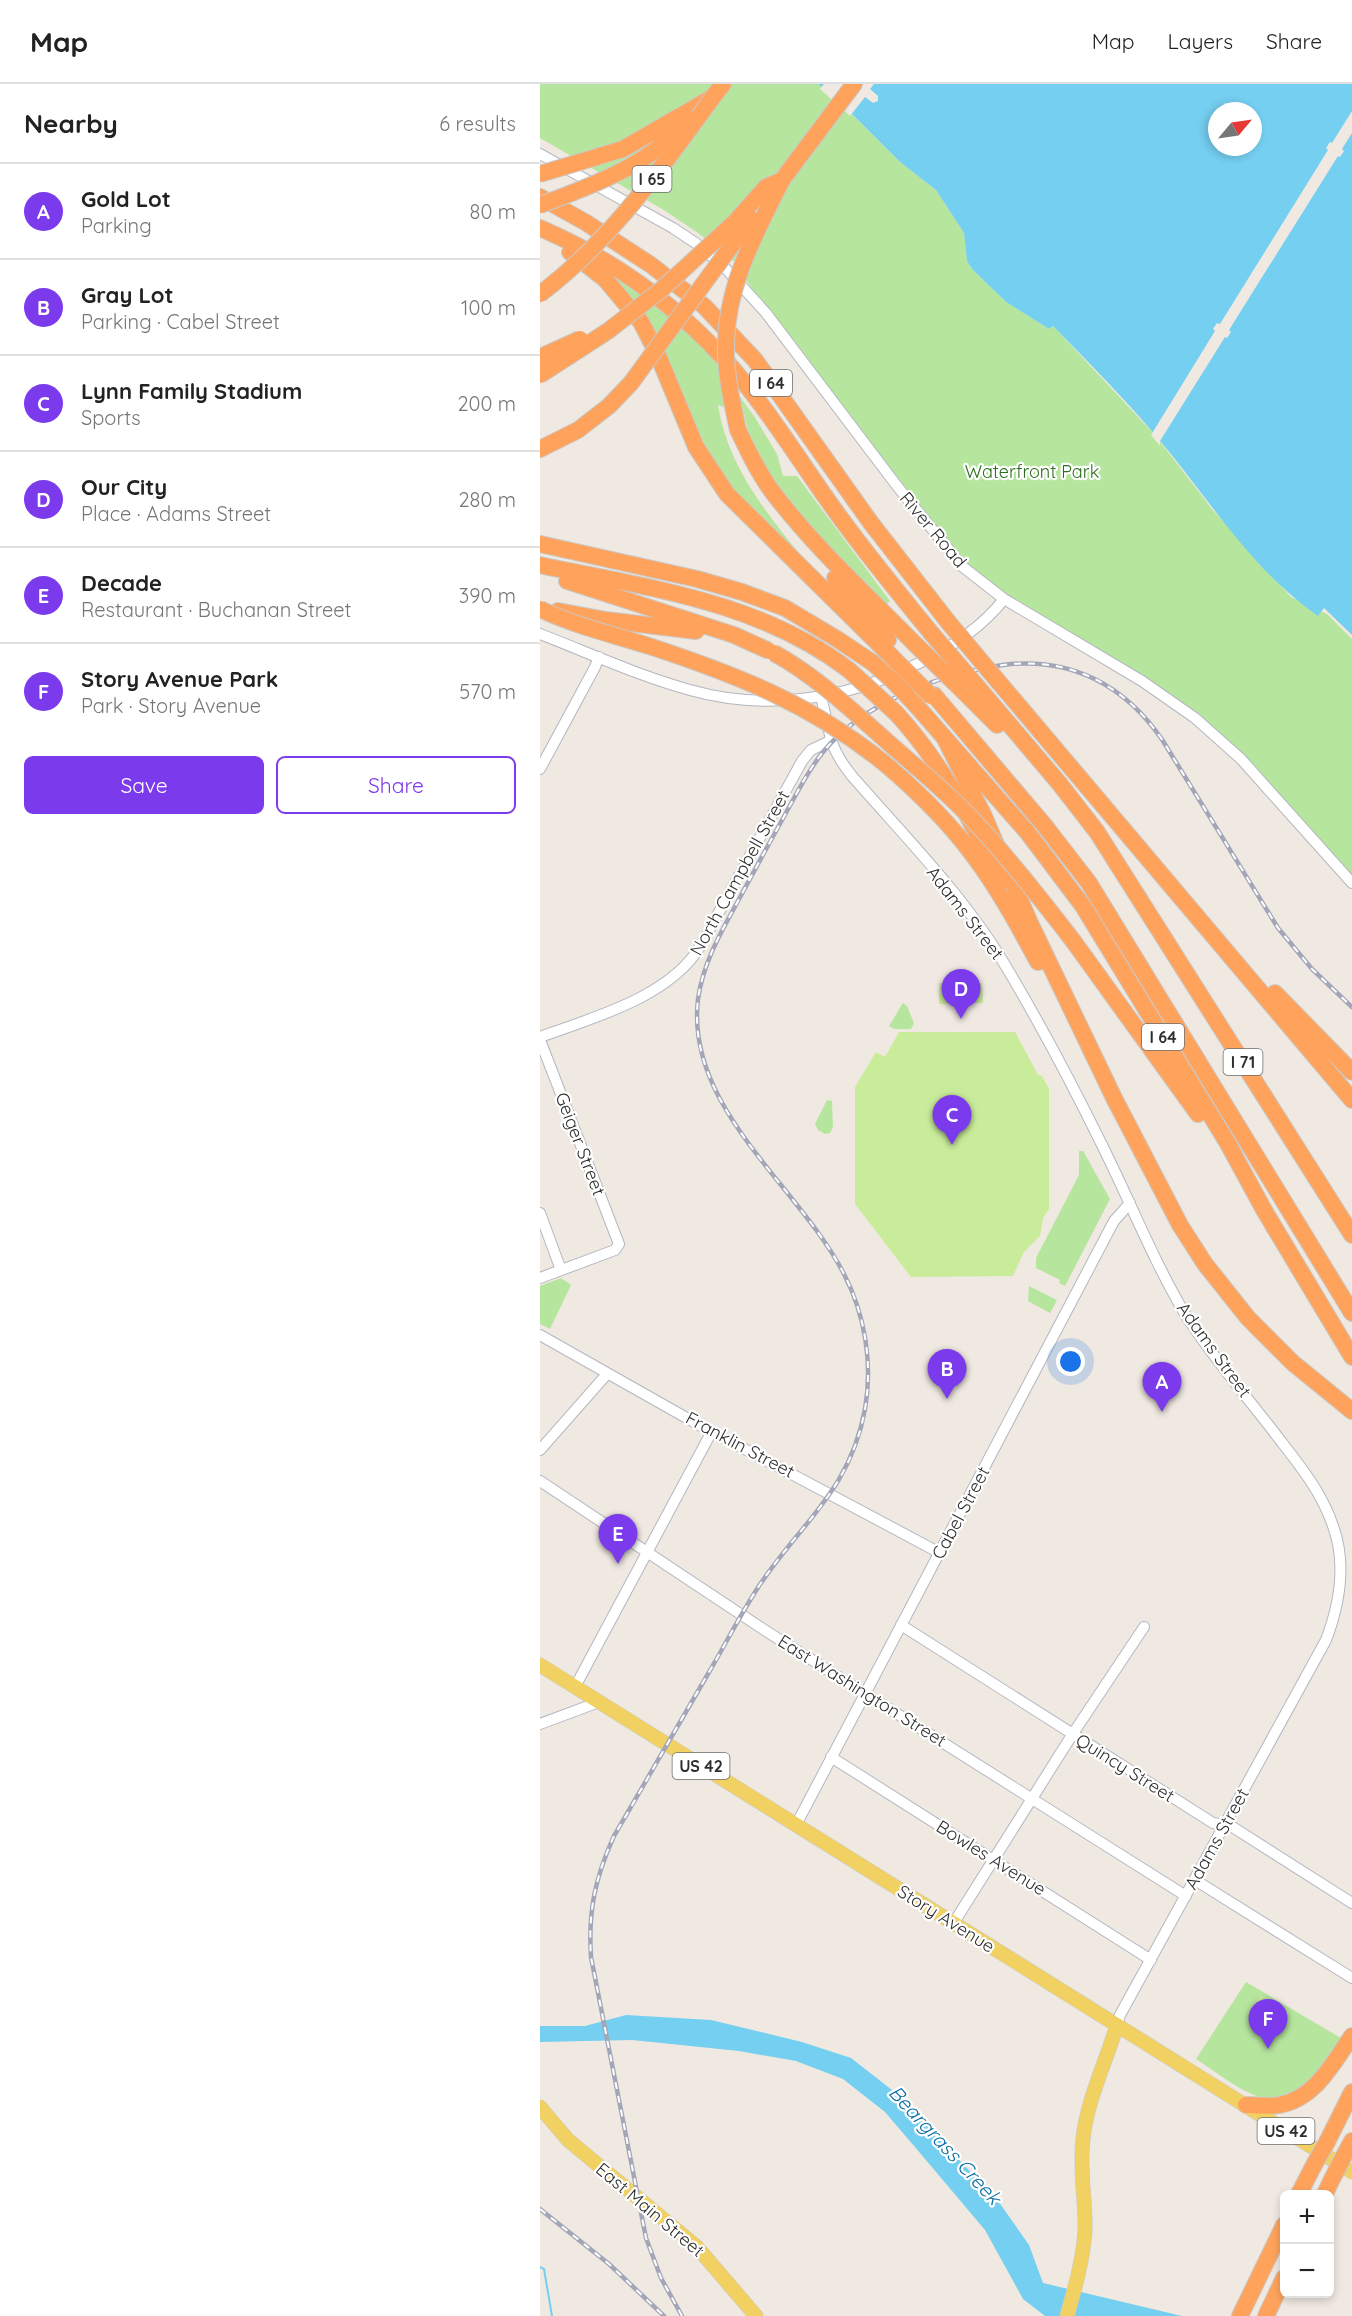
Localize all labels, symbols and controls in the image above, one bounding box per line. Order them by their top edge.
text: Map [30,24,88,59]
text: Map [1092,28,1135,54]
text: Layers [1168,28,1233,54]
text: Share [1266,28,1322,54]
north arrow [1208,102,1262,156]
text: Nearby [24,107,118,140]
text: 6 results [439,111,516,136]
road number: I 65 [632,166,672,192]
text: Gold Lot [81,185,171,213]
text: A [37,199,50,224]
text: 80 m [470,199,516,224]
text: Parking [81,213,152,238]
text: Gray Lot [81,281,174,309]
text: B [37,295,50,320]
text: 100 m [461,295,516,320]
text: Parking · Cabel Street [81,309,280,334]
road number: I 64 [750,370,792,396]
text: Lynn Family Stadium [81,377,302,405]
text: C [37,391,50,416]
text: 200 m [457,391,516,416]
text: Sports [81,405,141,430]
park label: Waterfront Park [965,460,1099,483]
text: Our City [81,473,167,501]
text: D [36,487,51,512]
text: 280 m [459,487,516,512]
street label: River Road [895,487,972,572]
text: Place · Adams Street [81,501,271,526]
text: Decade [81,569,162,597]
text: E [38,583,49,608]
text: 390 m [459,583,516,608]
text: Restaurant · Buchanan Street [81,597,351,622]
text: Story Avenue Park [81,665,278,693]
text: F [38,679,49,704]
text: 570 m [459,679,516,704]
text: Park · Story Avenue [81,693,261,718]
button: Save [24,756,264,814]
button: Share [276,756,516,814]
street label: North Campbell Street [685,786,795,960]
street label: Adams Street [922,861,1009,964]
pin: D [942,970,980,1019]
road number: I 64 [1142,1024,1184,1050]
road number: I 71 [1224,1049,1262,1075]
street label: Geiger Street [550,1089,611,1199]
pin: C [932,1096,972,1145]
street label: Adams Street [1172,1297,1257,1402]
your location [1056,1347,1085,1376]
pin: B [928,1350,966,1399]
pin: A [1142,1362,1182,1412]
street label: Franklin Street [682,1406,799,1483]
street label: Cabel Street [926,1462,995,1563]
pin: E [598,1514,638,1564]
street label: East Washington Street [774,1629,951,1752]
street label: Quincy Street [1072,1728,1179,1807]
road number: US 42 [672,1753,730,1779]
street label: Adams Street [1179,1784,1254,1894]
street label: Bowles Avenue [932,1815,1050,1900]
street label: Story Avenue [893,1880,999,1958]
pin: F [1248,2000,1288,2049]
water label: Beargrass Creek [884,2080,1009,2211]
road number: US 42 [1258,2118,1314,2144]
street label: East Main Street [591,2157,709,2262]
map controls [1280,2190,1334,2298]
button: + [1280,2190,1334,2244]
button: − [1280,2244,1334,2298]

